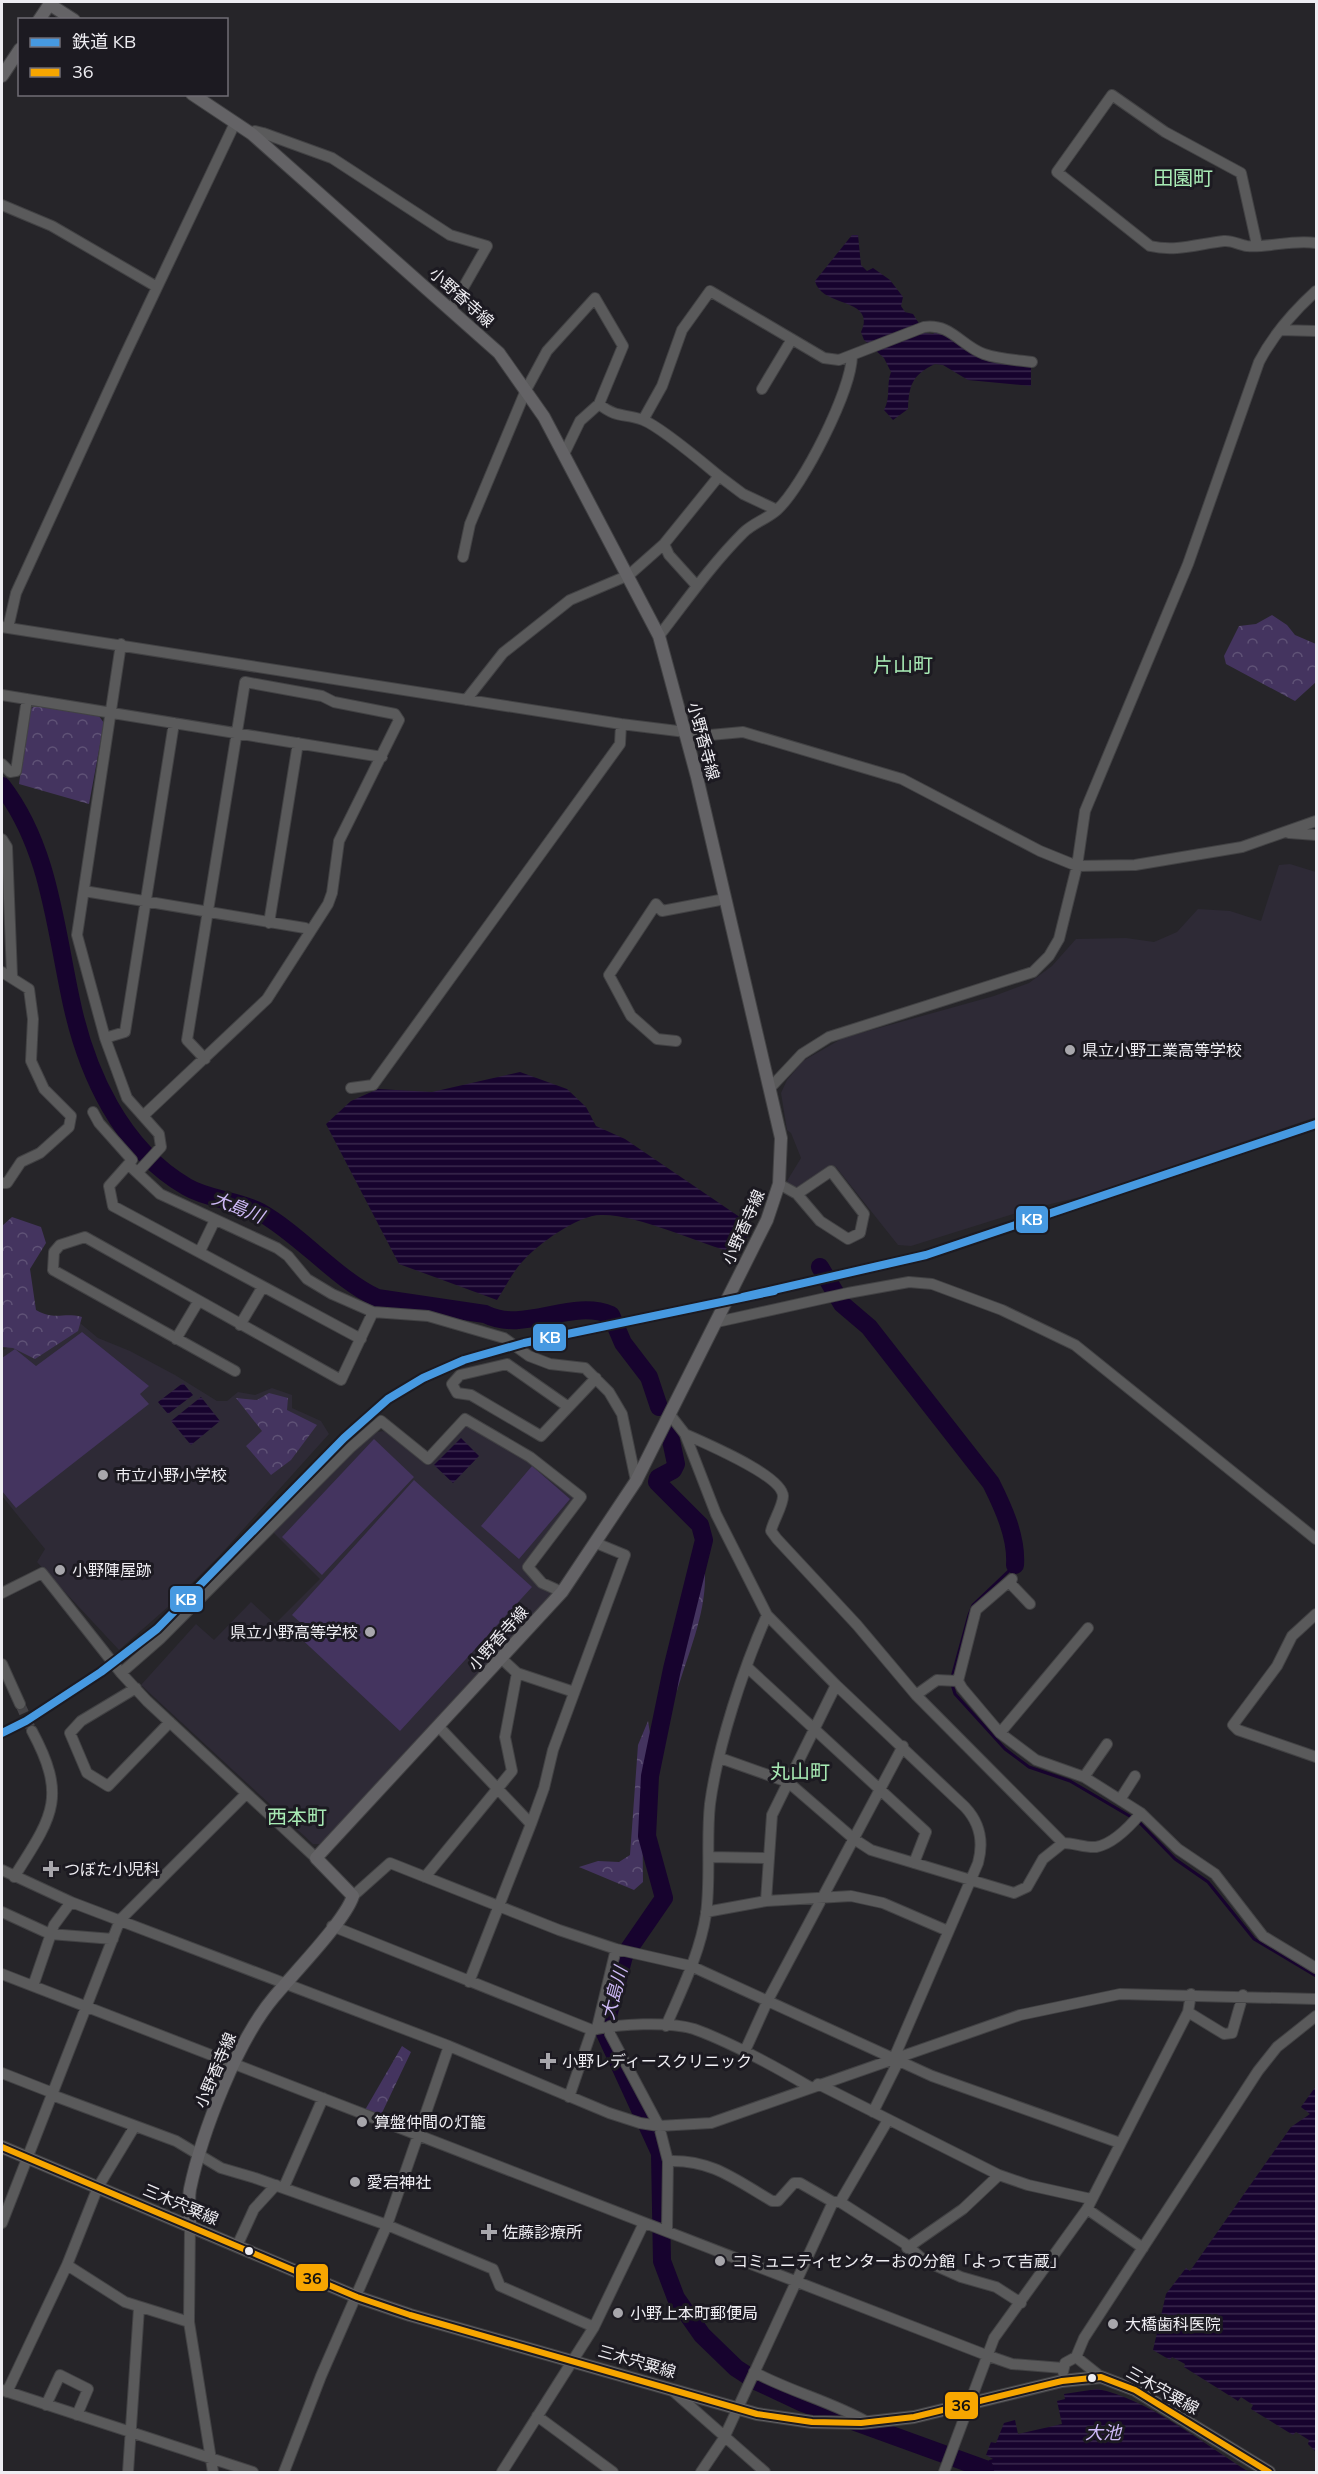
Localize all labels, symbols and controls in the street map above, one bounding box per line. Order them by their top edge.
legend [18,18,228,96]
text: 鉄道 KB [72,30,136,53]
text: 36 [72,60,94,83]
district label: 田園町 [1153,165,1213,190]
street label: 小野香寺線 [426,263,498,331]
district label: 片山町 [873,652,933,677]
street label: 小野香寺線 [684,700,724,782]
place label: 県立小野工業高等学校 [1082,1040,1242,1060]
marker: 県立小野工業高等学校 [1063,1043,1077,1057]
water label: 大島川 [209,1186,269,1229]
street label: 小野香寺線 [718,1186,768,1268]
line badge: KB [1015,1205,1049,1234]
text: KB [1021,1209,1043,1229]
line badge: KB [532,1323,567,1352]
text: KB [539,1327,561,1347]
place label: 市立小野小学校 [115,1465,227,1485]
marker: 市立小野小学校 [96,1468,110,1482]
place label: 小野陣屋跡 [72,1560,152,1580]
marker: 小野陣屋跡 [53,1563,67,1577]
line badge: KB [169,1585,204,1613]
text: KB [175,1589,197,1609]
street label: 小野香寺線 [464,1602,532,1674]
place label: 県立小野高等学校 [230,1622,358,1642]
marker: 県立小野高等学校 [363,1625,377,1639]
district label: 丸山町 [770,1759,830,1784]
district label: 西本町 [267,1804,327,1829]
place label: つぼた小児科 [64,1859,160,1879]
marker: つぼた小児科 [42,1860,60,1878]
water label: 大島川 [596,1962,633,2022]
street label: 小野香寺線 [190,2029,240,2111]
place label: 小野レディースクリニック [562,2051,752,2071]
marker: 小野レディースクリニック [539,2052,557,2070]
place label: 算盤仲間の灯籠 [374,2112,486,2132]
marker: 算盤仲間の灯籠 [355,2115,369,2129]
place label: 愛宕神社 [367,2172,431,2192]
marker: 愛宕神社 [348,2175,362,2189]
street label: 三木宍粟線 [140,2179,222,2229]
place label: 佐藤診療所 [502,2222,582,2242]
marker: 佐藤診療所 [480,2223,498,2241]
unlabelled marker [243,2245,255,2257]
place label: コミュニティセンターおの分館「よって吉蔵」 [732,2251,1066,2271]
marker: コミュニティセンターおの分館「よって吉蔵」 [713,2254,727,2268]
line badge: 36 [295,2263,329,2292]
text: 36 [302,2268,322,2288]
place label: 小野上本町郵便局 [630,2303,758,2323]
marker: 小野上本町郵便局 [611,2306,625,2320]
place label: 大橋歯科医院 [1125,2314,1221,2334]
marker: 大橋歯科医院 [1106,2317,1120,2331]
street label: 三木宍粟線 [596,2340,678,2382]
street label: 三木宍粟線 [1123,2362,1203,2418]
unlabelled marker [1086,2372,1098,2384]
line badge: 36 [944,2391,979,2420]
text: 36 [951,2395,971,2415]
water label: 大池 [1085,2421,1123,2444]

